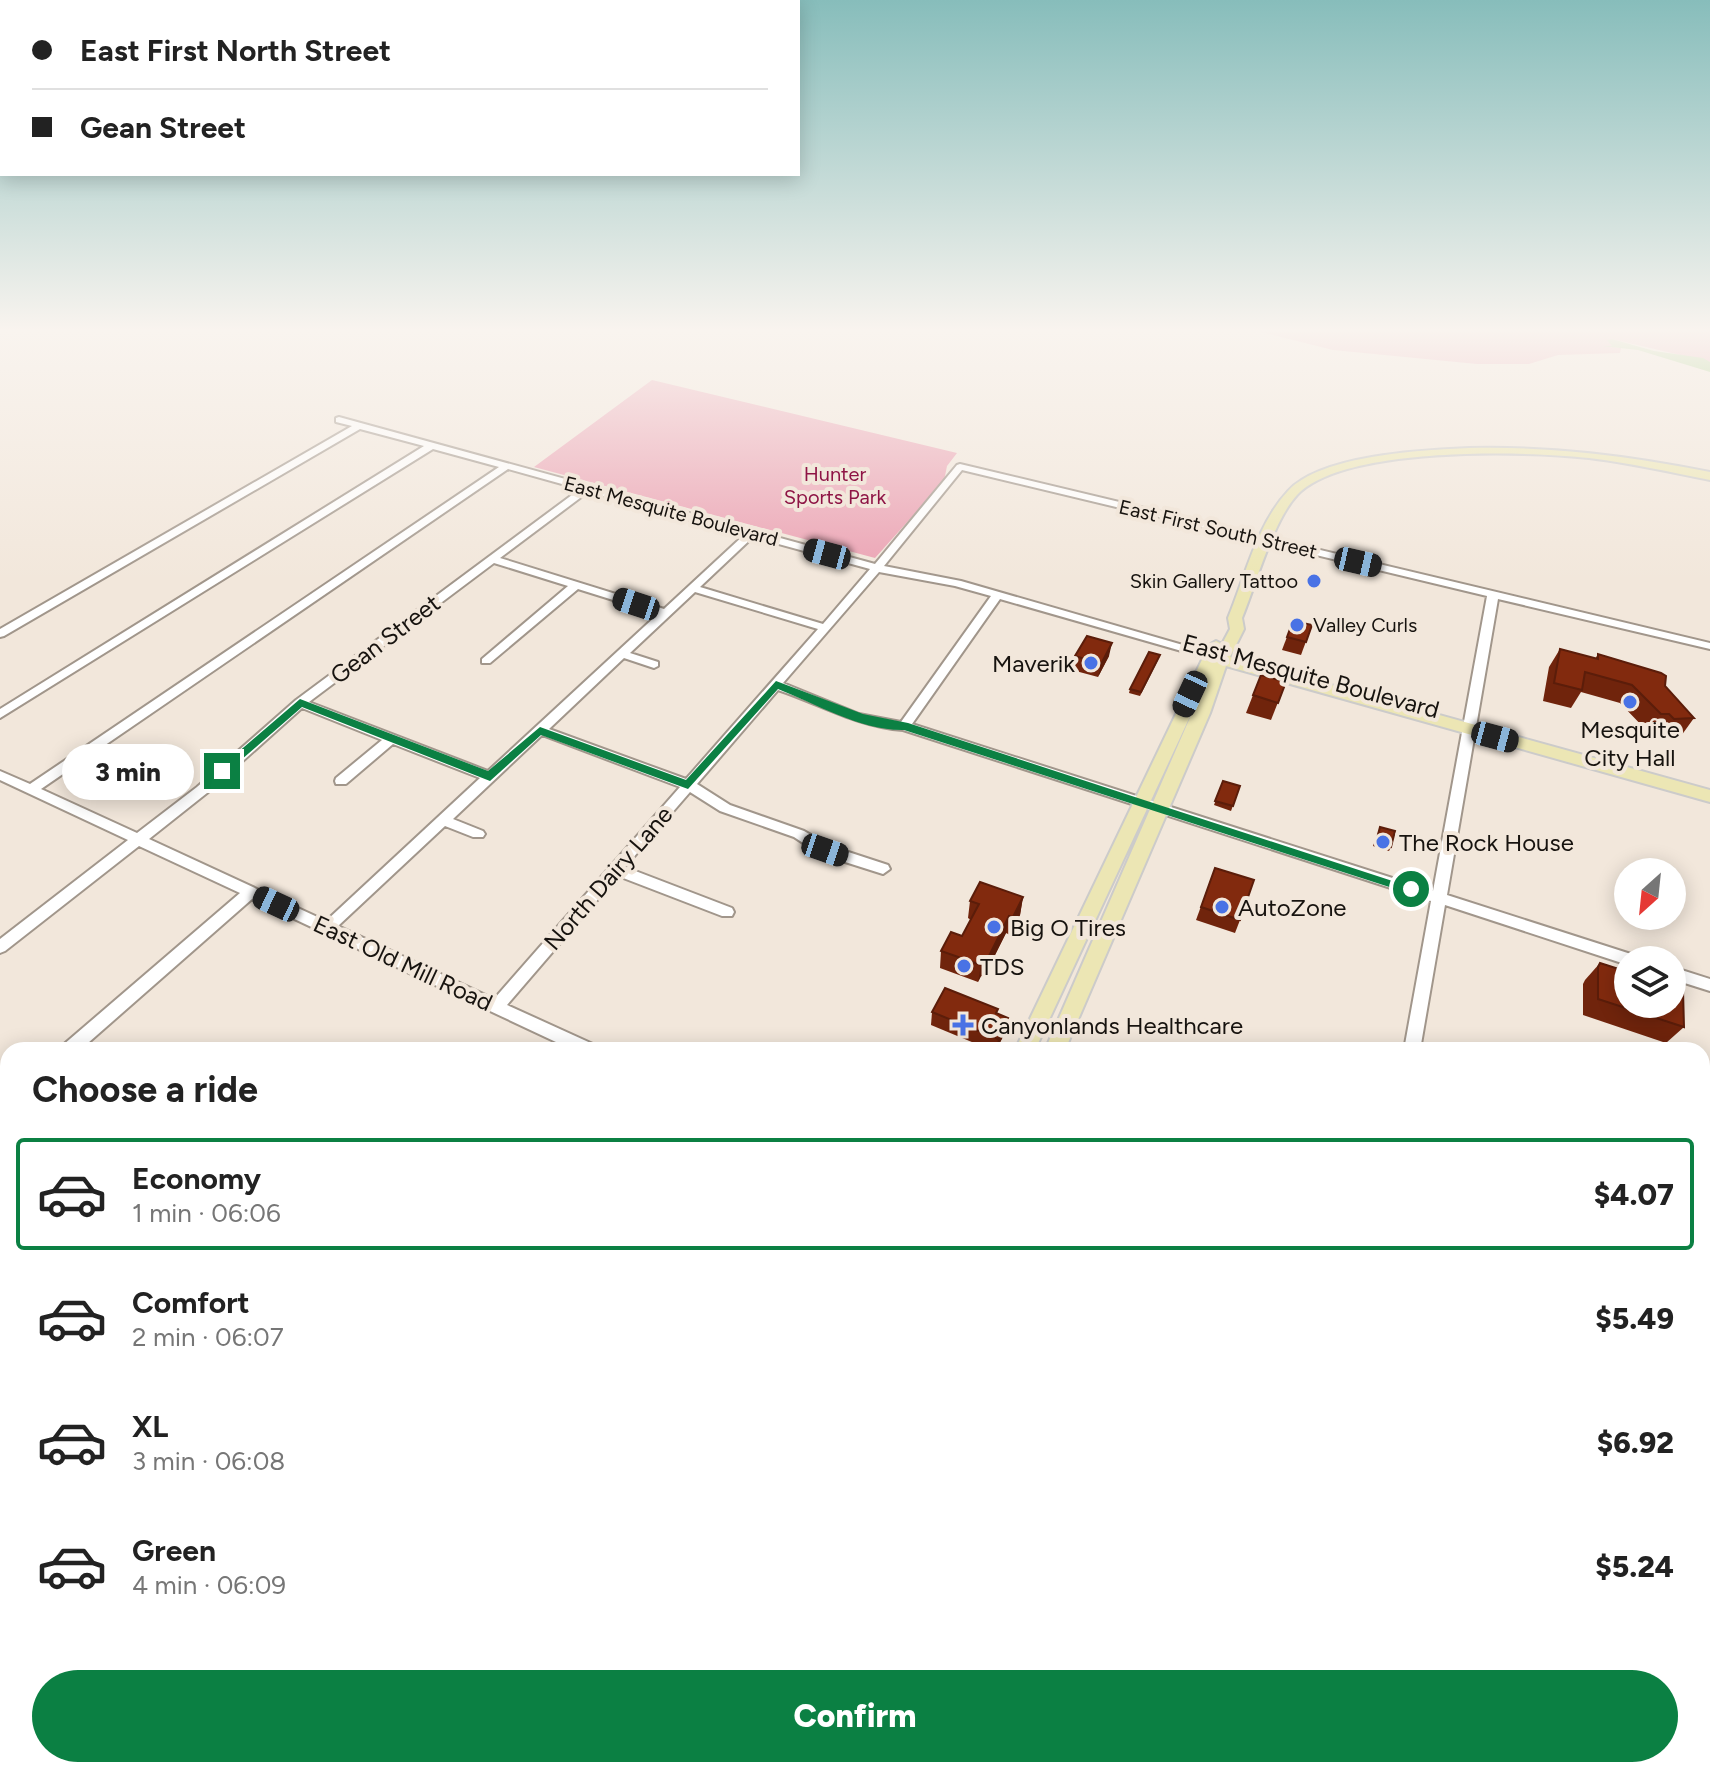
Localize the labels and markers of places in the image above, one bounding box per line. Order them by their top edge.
place label: Skin Gallery Tattoo [1130,569,1298,593]
marker: Skin Gallery Tattoo [1305,572,1323,590]
place label: Valley Curls [1313,613,1417,637]
marker: Valley Curls [1288,616,1306,634]
place label: Maverik [992,649,1075,678]
marker: Maverik [1082,654,1100,672]
marker: Mesquite City Hall [1621,693,1639,711]
place label: Mesquite City Hall [1580,715,1680,772]
place label: The Rock House [1399,828,1574,857]
marker: The Rock House [1374,833,1392,851]
place label: AutoZone [1238,893,1346,922]
marker: AutoZone [1213,898,1231,916]
place label: Big O Tires [1010,913,1126,942]
marker: Big O Tires [985,918,1003,936]
place label: TDS [980,952,1025,981]
marker: TDS [955,957,973,975]
place label: Canyonlands Healthcare [981,1011,1243,1040]
marker: Canyonlands Healthcare [952,1014,974,1036]

